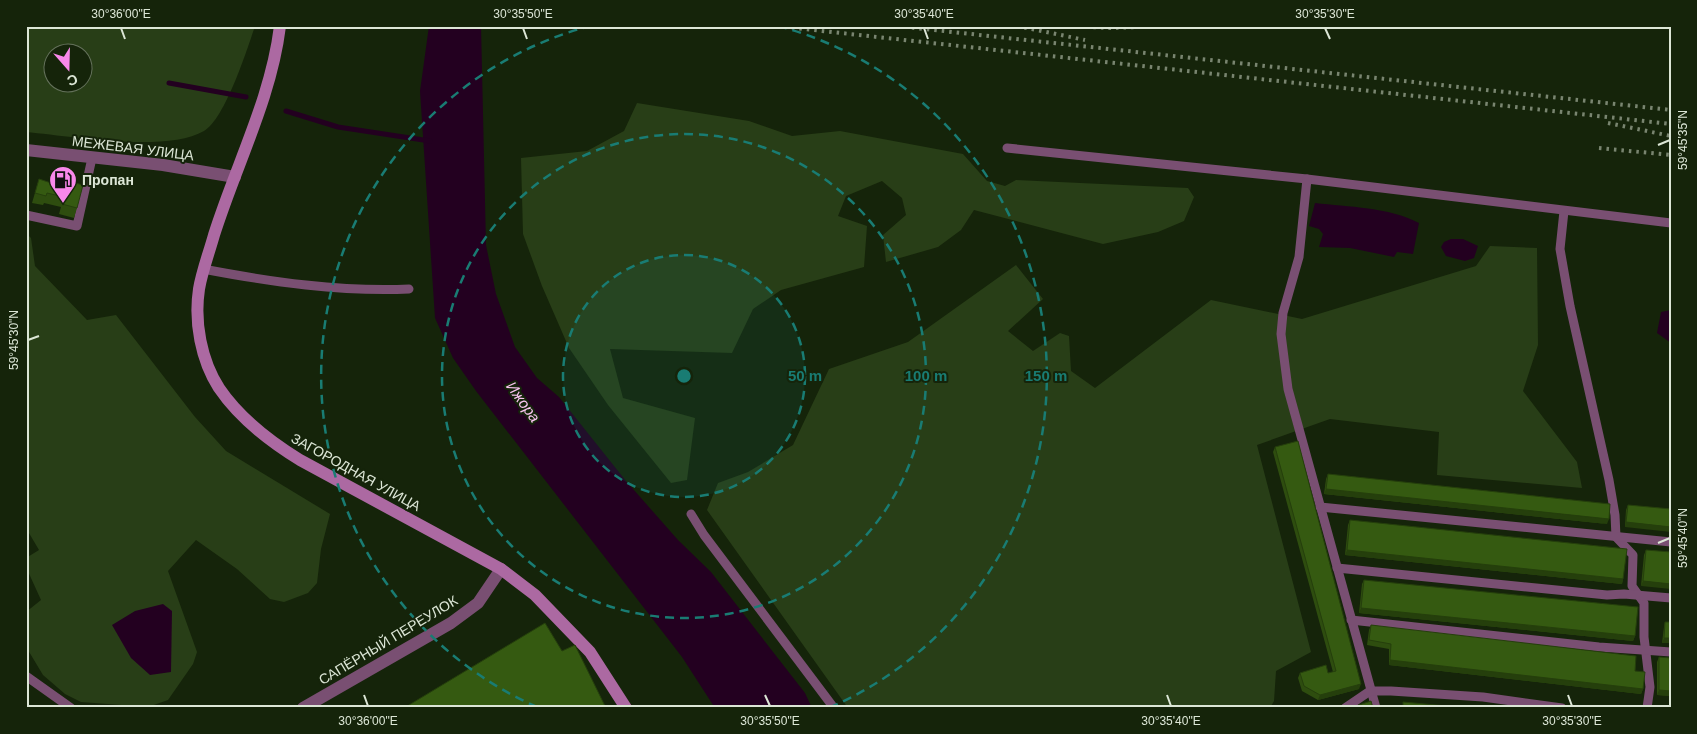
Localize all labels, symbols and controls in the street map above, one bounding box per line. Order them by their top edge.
text: 30°36'00"E [91,7,151,21]
text: 30°35'50"E [493,7,553,21]
text: 30°35'40"E [894,7,954,21]
text: 30°35'30"E [1295,7,1355,21]
north arrow [42,42,92,92]
text: С [65,71,80,89]
text: 59°45'35"N [1676,110,1690,170]
street label: МЕЖЕВАЯ УЛИЦА [71,133,196,164]
fuel station icon: Пропан [48,165,78,204]
place label: Пропан [82,172,134,188]
text: 59°45'30"N [7,310,21,370]
centre of rings [675,367,693,385]
text: 50 m [788,367,822,384]
text: 100 m [905,367,947,384]
text: 150 m [1025,367,1067,384]
water label: Ижора [503,378,544,425]
street label: ЗАГОРОДНАЯ УЛИЦА [289,430,424,515]
text: 59°45'40"N [1676,508,1690,568]
street label: САПЁРНЫЙ ПЕРЕУЛОК [315,591,461,688]
text: 30°36'00"E [338,714,398,728]
text: 30°35'50"E [740,714,800,728]
text: 30°35'40"E [1141,714,1201,728]
text: 30°35'30"E [1542,714,1602,728]

